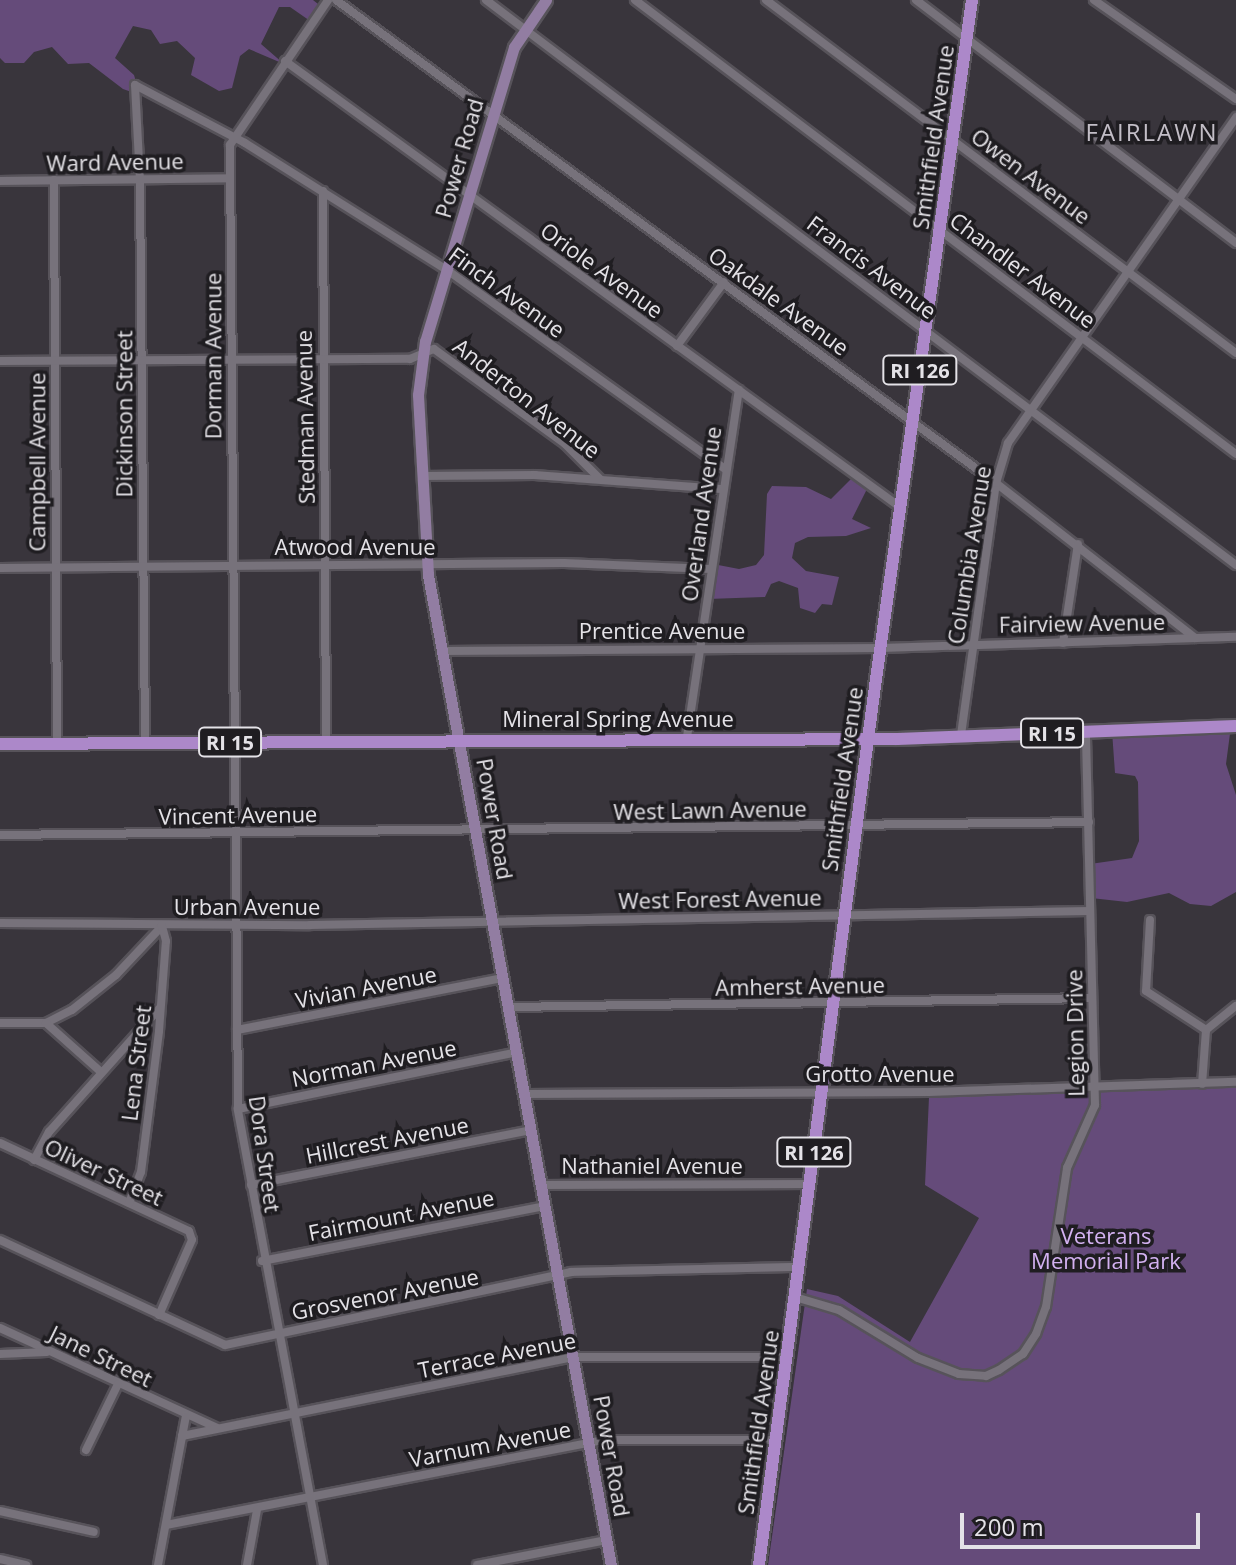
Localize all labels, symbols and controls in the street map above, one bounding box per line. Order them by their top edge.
street label: Smithfield Avenue [907,43,959,231]
street label: Power Road [429,95,489,221]
district label: FAIRLAWN [1085,118,1219,146]
street label: Owen Avenue [966,123,1096,229]
street label: Ward Avenue [46,148,184,176]
street label: Chandler Avenue [945,207,1101,333]
street label: Francis Avenue [802,210,942,324]
street label: Oriole Avenue [536,217,668,323]
street label: Finch Avenue [444,241,570,343]
street label: Oakdale Avenue [704,241,854,361]
street label: Dorman Avenue [200,273,226,439]
street label: Dickinson Street [111,330,137,498]
street label: Stedman Avenue [290,330,320,504]
street label: Anderton Avenue [448,332,606,464]
road number: RI 126 [882,354,958,386]
street label: Campbell Avenue [24,372,50,552]
street label: Overland Avenue [676,425,726,603]
street label: Columbia Avenue [942,464,996,646]
street label: Atwood Avenue [274,534,436,560]
street label: Fairview Avenue [999,608,1165,638]
street label: Prentice Avenue [579,618,745,644]
street label: Smithfield Avenue [816,685,868,873]
street label: Mineral Spring Avenue [502,706,734,732]
road number: RI 15 [1020,717,1084,749]
road number: RI 15 [198,726,262,758]
street label: Power Road [471,756,519,882]
street label: West Lawn Avenue [613,795,807,825]
street label: Vincent Avenue [158,800,318,830]
street label: West Forest Avenue [618,884,822,914]
street label: Urban Avenue [174,894,320,920]
street label: Vivian Avenue [293,960,439,1014]
street label: Legion Drive [1061,969,1089,1097]
street label: Amherst Avenue [715,971,885,1001]
street label: Lena Street [116,1003,156,1123]
street label: Norman Avenue [289,1034,459,1092]
street label: Grotto Avenue [805,1061,955,1087]
street label: Dora Street [244,1094,286,1214]
street label: Hillcrest Avenue [303,1111,471,1169]
street label: Oliver Street [41,1133,167,1211]
road number: RI 126 [776,1136,852,1168]
street label: Nathaniel Avenue [561,1153,743,1179]
street label: Fairmount Avenue [306,1184,496,1246]
park label: Veterans Memorial Park [1031,1222,1181,1274]
street label: Grosvenor Avenue [289,1263,481,1325]
street label: Jane Street [45,1320,157,1392]
street label: Terrace Avenue [416,1327,578,1383]
street label: Smithfield Avenue [732,1328,784,1516]
street label: Power Road [588,1393,636,1519]
street label: Varnum Avenue [407,1415,573,1473]
scale bar [964,1497,1204,1547]
text: 200 m [974,1510,1044,1543]

